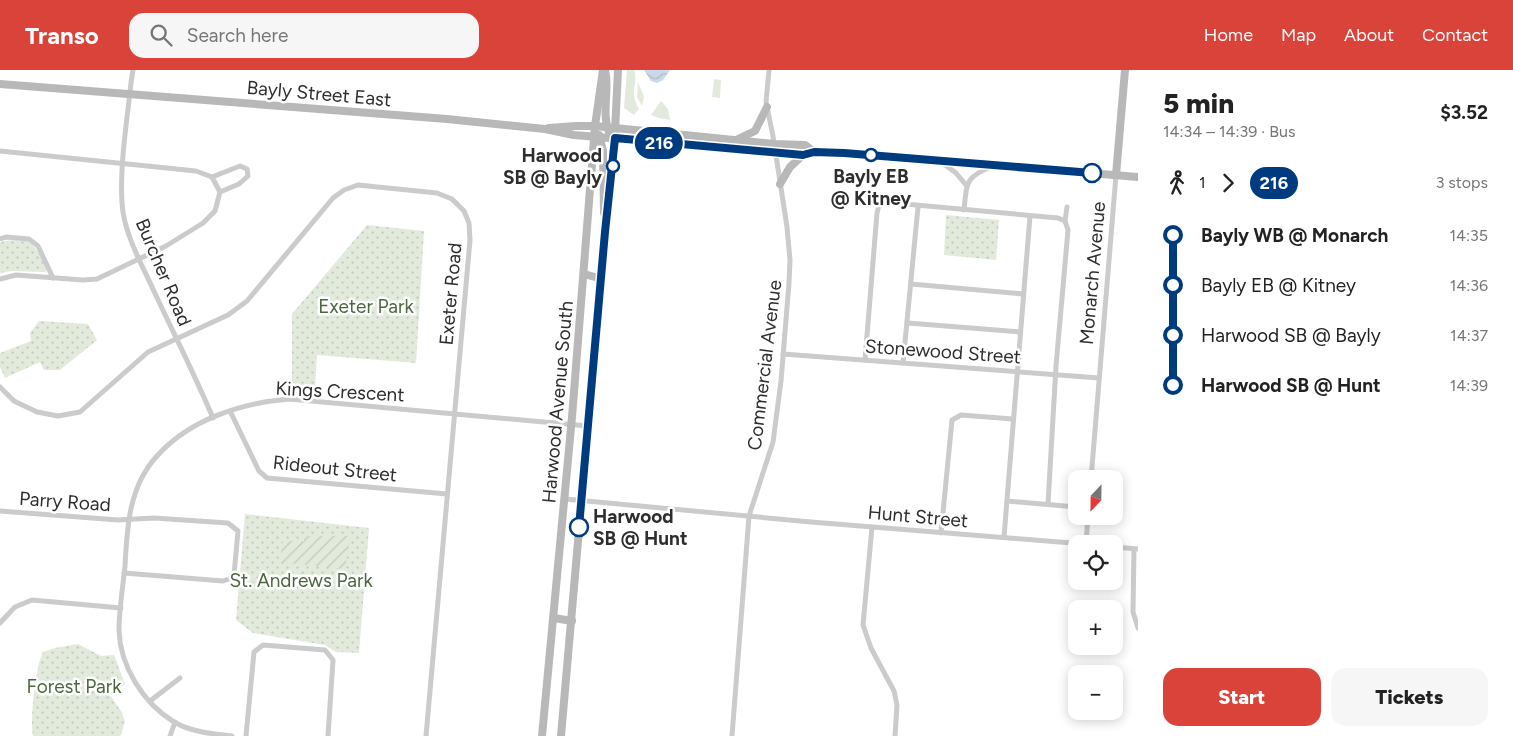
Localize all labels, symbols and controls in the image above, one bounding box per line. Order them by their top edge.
search box [129,13,479,58]
text: Transo [25,21,99,50]
icon: search [147,21,175,49]
text: Search here [187,24,288,47]
text: Home [1204,24,1253,46]
text: Map [1281,24,1316,46]
text: About [1344,24,1394,46]
text: Contact [1422,24,1488,46]
street label: Bayly Street East [246,76,392,111]
text: 5 min [1163,86,1234,120]
text: $3.52 [1440,101,1488,124]
text: 14:34 – 14:39 · Bus [1163,122,1295,141]
line badge: 216 [630,127,688,159]
text: 216 [645,132,673,154]
place label: Harwood SB @ Bayly [503,144,602,189]
marker: Bayly EB @ Kitney [864,148,878,162]
marker: Harwood SB @ Bayly [606,159,620,173]
unlabelled marker [1082,163,1102,183]
place label: Bayly EB @ Kitney [831,165,911,210]
icon: walk [1163,169,1191,197]
icon: forward [1214,169,1242,197]
text: 216 [1260,172,1288,194]
text: 1 [1199,173,1206,192]
text: 3 stops [1436,173,1488,192]
street label: Monarch Avenue [1075,200,1110,346]
street label: Burcher Road [131,215,197,330]
text: Bayly WB @ Monarch [1201,224,1388,247]
text: 14:35 [1450,226,1488,245]
street label: Exeter Road [435,242,466,346]
text: Bayly EB @ Kitney [1201,274,1356,297]
text: 14:36 [1450,276,1488,295]
street label: Commercial Avenue [743,279,786,452]
park label: Exeter Park [318,295,414,318]
street label: Harwood Avenue South [537,300,578,504]
text: Harwood SB @ Bayly [1201,324,1381,347]
text: 14:37 [1450,326,1488,345]
street label: Stonewood Street [864,335,1022,368]
text: Harwood SB @ Hunt [1201,374,1381,397]
text: 14:39 [1450,376,1488,395]
street label: Kings Crescent [275,377,405,406]
street label: Rideout Street [272,451,398,486]
north arrow [1068,470,1122,525]
map controls [1068,470,1123,720]
street label: Parry Road [18,487,112,516]
street label: Hunt Street [867,501,969,532]
place label: Harwood SB @ Hunt [593,505,688,550]
marker: Harwood SB @ Hunt [569,517,589,537]
button: locate [1068,535,1123,590]
park label: St. Andrews Park [229,569,373,592]
button: + [1068,600,1123,655]
button: − [1068,665,1123,720]
button: Start [1163,668,1321,726]
button: Tickets [1331,668,1488,726]
park label: Forest Park [27,675,122,698]

